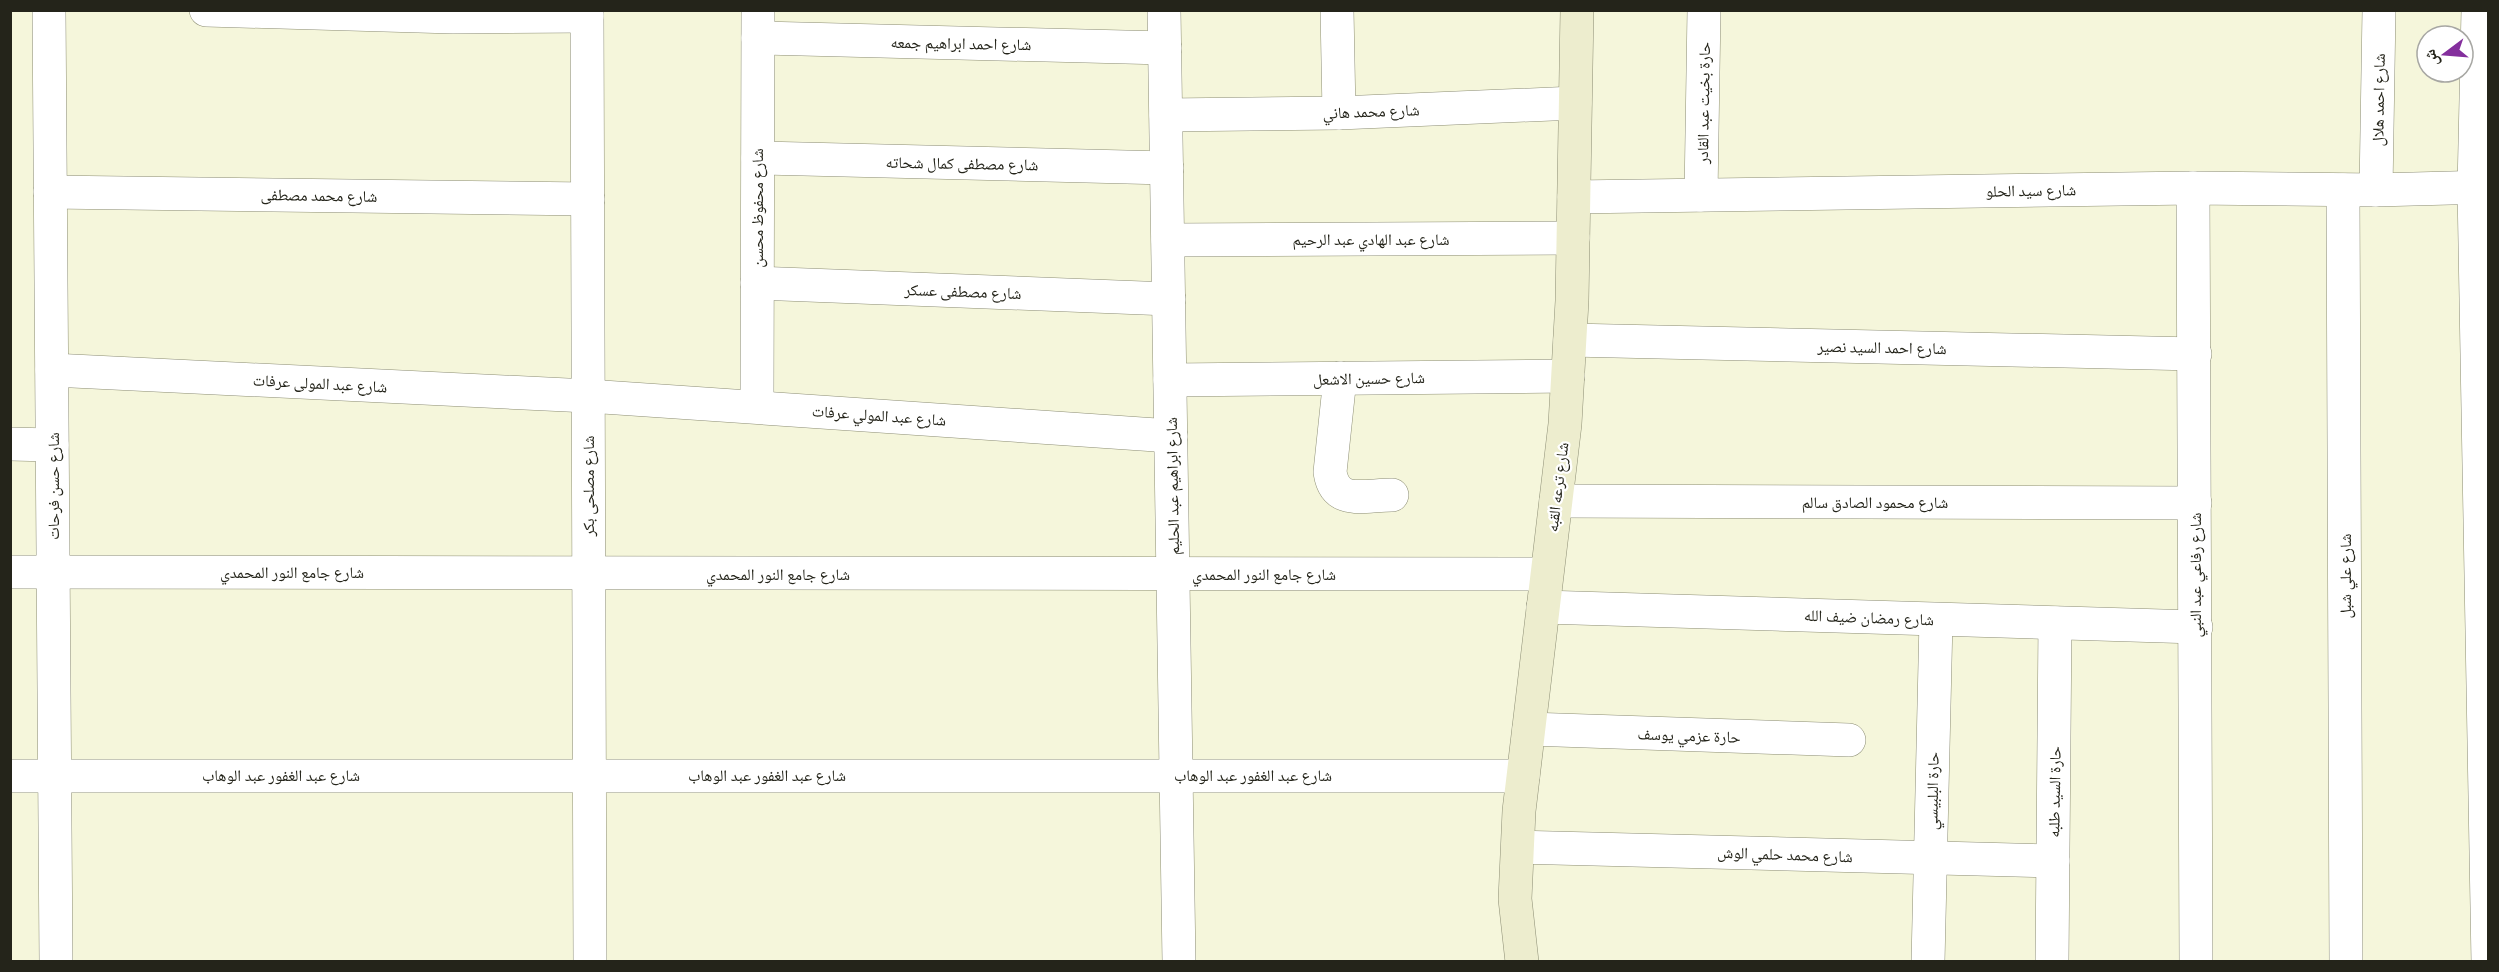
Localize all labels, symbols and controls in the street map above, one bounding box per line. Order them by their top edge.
north arrow [2415,24,2475,84]
street label: شارع احمد ابراهيم جمعه [890,30,1032,56]
street label: حارة بخيت عبد القادر [1690,42,1716,165]
text: ش [2417,47,2444,70]
street label: شارع احمد هلال [2365,53,2391,147]
street label: شارع محمد هاني [1322,97,1420,126]
street label: شارع محفوظ محسن [745,148,769,268]
street label: شارع مصطفى كمال شحاته [885,150,1039,176]
street label: شارع سيد الحلو [1986,177,2076,203]
street label: شارع محمد مصطفى [261,182,377,208]
street label: شارع عبد الهادي عبد الرحيم [1292,227,1450,252]
street label: شارع مصطفى عسكر [903,277,1022,305]
street label: شارع احمد السيد نصير [1816,334,1947,360]
street label: شارع حسين الاشعل [1313,365,1425,391]
street label: شارع عبد المولى عرفات [252,367,388,399]
street label: شارع عبد المولي عرفات [811,398,947,433]
street label: شارع ابراهيم عبد الحليم [1159,417,1185,555]
street label: شارع حسن فرحات [41,432,65,540]
street label: شارع مصلحى بكر [576,436,600,537]
street label: شارع ترعه القبه [1540,441,1574,533]
street label: شارع محمود الصادق سالم [1802,490,1948,514]
street label: شارع رفاعي عبد النبي [2183,513,2208,637]
street label: شارع علي شبل [2333,533,2358,619]
street label: شارع جامع النور المحمدي [220,560,364,585]
street label: شارع جامع النور المحمدي [706,562,850,587]
street label: شارع جامع النور المحمدي [1192,562,1336,587]
street label: شارع رمضان ضيف الله [1804,603,1934,631]
street label: حارة عزمي يوسف [1637,721,1741,750]
street label: حارة السيد طلبه [2041,746,2067,838]
street label: حارة البلبيسي [1919,752,1946,830]
street label: شارع عبد الغفور عبد الوهاب [202,763,360,787]
street label: شارع عبد الغفور عبد الوهاب [688,763,846,787]
street label: شارع عبد الغفور عبد الوهاب [1174,763,1332,787]
street label: شارع محمد حلمي الوش [1717,840,1853,869]

